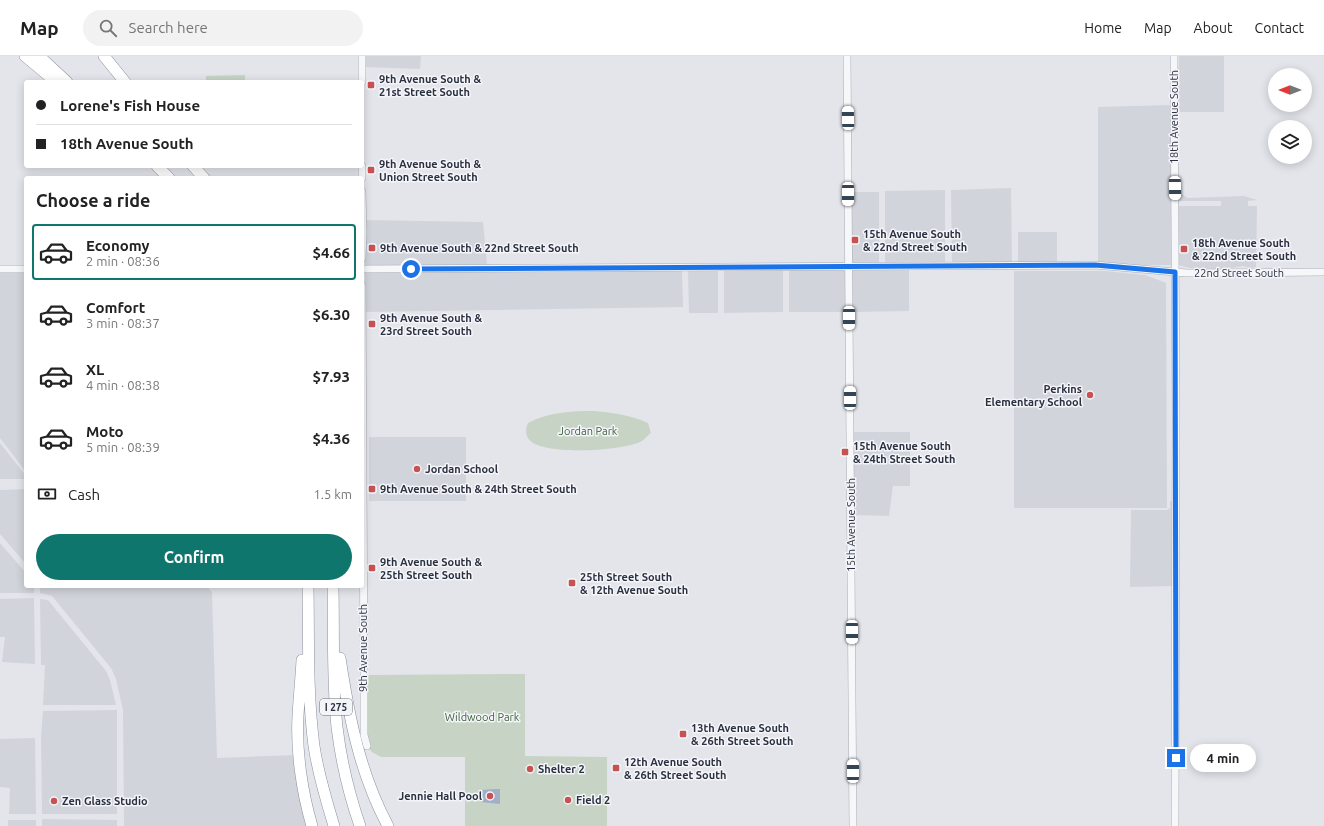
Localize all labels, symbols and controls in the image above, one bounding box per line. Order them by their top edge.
search box [83,10,363,46]
text: Map [20,17,59,39]
icon: search [97,17,119,39]
text: Search here [129,19,208,36]
text: Home [1084,20,1122,36]
text: Map [1144,20,1172,36]
text: About [1194,20,1233,36]
text: Contact [1255,20,1304,36]
north arrow [1268,68,1312,112]
map controls [1268,68,1312,164]
street label: 18th Avenue South [1168,70,1180,164]
place label: 9th Avenue South & 21st Street South [379,73,481,98]
marker: 9th Avenue South & 21st Street South [366,80,376,90]
text: Lorene's Fish House [60,97,200,114]
car [842,106,854,130]
button: layers [1268,120,1312,164]
text: 18th Avenue South [60,135,194,152]
place label: 9th Avenue South & Union Street South [379,158,481,183]
marker: 9th Avenue South & Union Street South [366,165,376,175]
car [1169,176,1181,200]
car [842,182,854,206]
text: Choose a ride [36,190,150,210]
place label: 15th Avenue South & 22nd Street South [863,228,967,253]
icon: car [38,234,74,270]
marker: 15th Avenue South & 22nd Street South [850,235,860,245]
text: Economy [86,237,150,254]
place label: 18th Avenue South & 22nd Street South [1192,237,1296,262]
place label: 9th Avenue South & 22nd Street South [380,242,579,254]
marker: 9th Avenue South & 22nd Street South [367,243,377,253]
text: $4.66 [312,244,350,261]
marker: 18th Avenue South & 22nd Street South [1179,244,1189,254]
text: 2 min · 08:36 [86,254,160,268]
route start [402,260,420,278]
street label: 22nd Street South [1194,267,1284,279]
icon: car [38,296,74,332]
text: Comfort [86,299,145,316]
text: $6.30 [312,306,350,323]
car [843,306,855,330]
place label: 9th Avenue South & 23rd Street South [380,312,482,337]
text: 3 min · 08:37 [86,316,160,330]
marker: 9th Avenue South & 23rd Street South [367,319,377,329]
icon: car [38,358,74,394]
text: XL [86,361,104,378]
text: $7.93 [312,368,350,385]
text: 4 min · 08:38 [86,378,160,392]
place label: Perkins Elementary School [985,383,1083,408]
car [844,386,856,410]
marker: Perkins Elementary School [1085,390,1095,400]
icon: car [38,420,74,456]
text: Moto [86,423,124,440]
park label: Jordan Park [559,425,618,437]
text: $4.36 [312,430,350,447]
text: 5 min · 08:39 [86,440,160,454]
place label: 15th Avenue South & 24th Street South [853,440,955,465]
marker: 15th Avenue South & 24th Street South [840,447,850,457]
place label: Jordan School [425,463,499,475]
marker: Jordan School [412,464,422,474]
street label: 15th Avenue South [845,478,857,572]
icon: cash [36,483,58,505]
place label: 9th Avenue South & 24th Street South [380,483,577,495]
marker: 9th Avenue South & 24th Street South [367,484,377,494]
text: Cash [68,486,100,503]
text: 1.5 km [313,487,352,501]
button: Confirm [36,534,352,580]
place label: 9th Avenue South & 25th Street South [380,556,482,581]
marker: 9th Avenue South & 25th Street South [367,563,377,573]
place label: 25th Street South & 12th Avenue South [580,571,688,596]
marker: 25th Street South & 12th Avenue South [567,578,577,588]
street label: 9th Avenue South [357,604,369,692]
car [846,620,858,644]
road number: I 275 [320,699,352,715]
park label: Wildwood Park [445,711,520,723]
place label: 13th Avenue South & 26th Street South [691,722,793,747]
marker: 13th Avenue South & 26th Street South [678,729,688,739]
callout: 4 min [1190,744,1256,772]
route end [1167,749,1185,767]
text: 4 min [1207,751,1239,765]
place label: 12th Avenue South & 26th Street South [624,756,726,781]
car [847,759,859,783]
place label: Shelter 2 [538,763,585,775]
marker: 12th Avenue South & 26th Street South [611,763,621,773]
marker: Shelter 2 [525,764,535,774]
place label: Jennie Hall Pool [398,790,483,802]
marker: Jennie Hall Pool [485,791,495,801]
place label: Field 2 [576,794,610,806]
place label: Zen Glass Studio [62,795,148,807]
marker: Field 2 [563,795,573,805]
marker: Zen Glass Studio [49,796,59,806]

